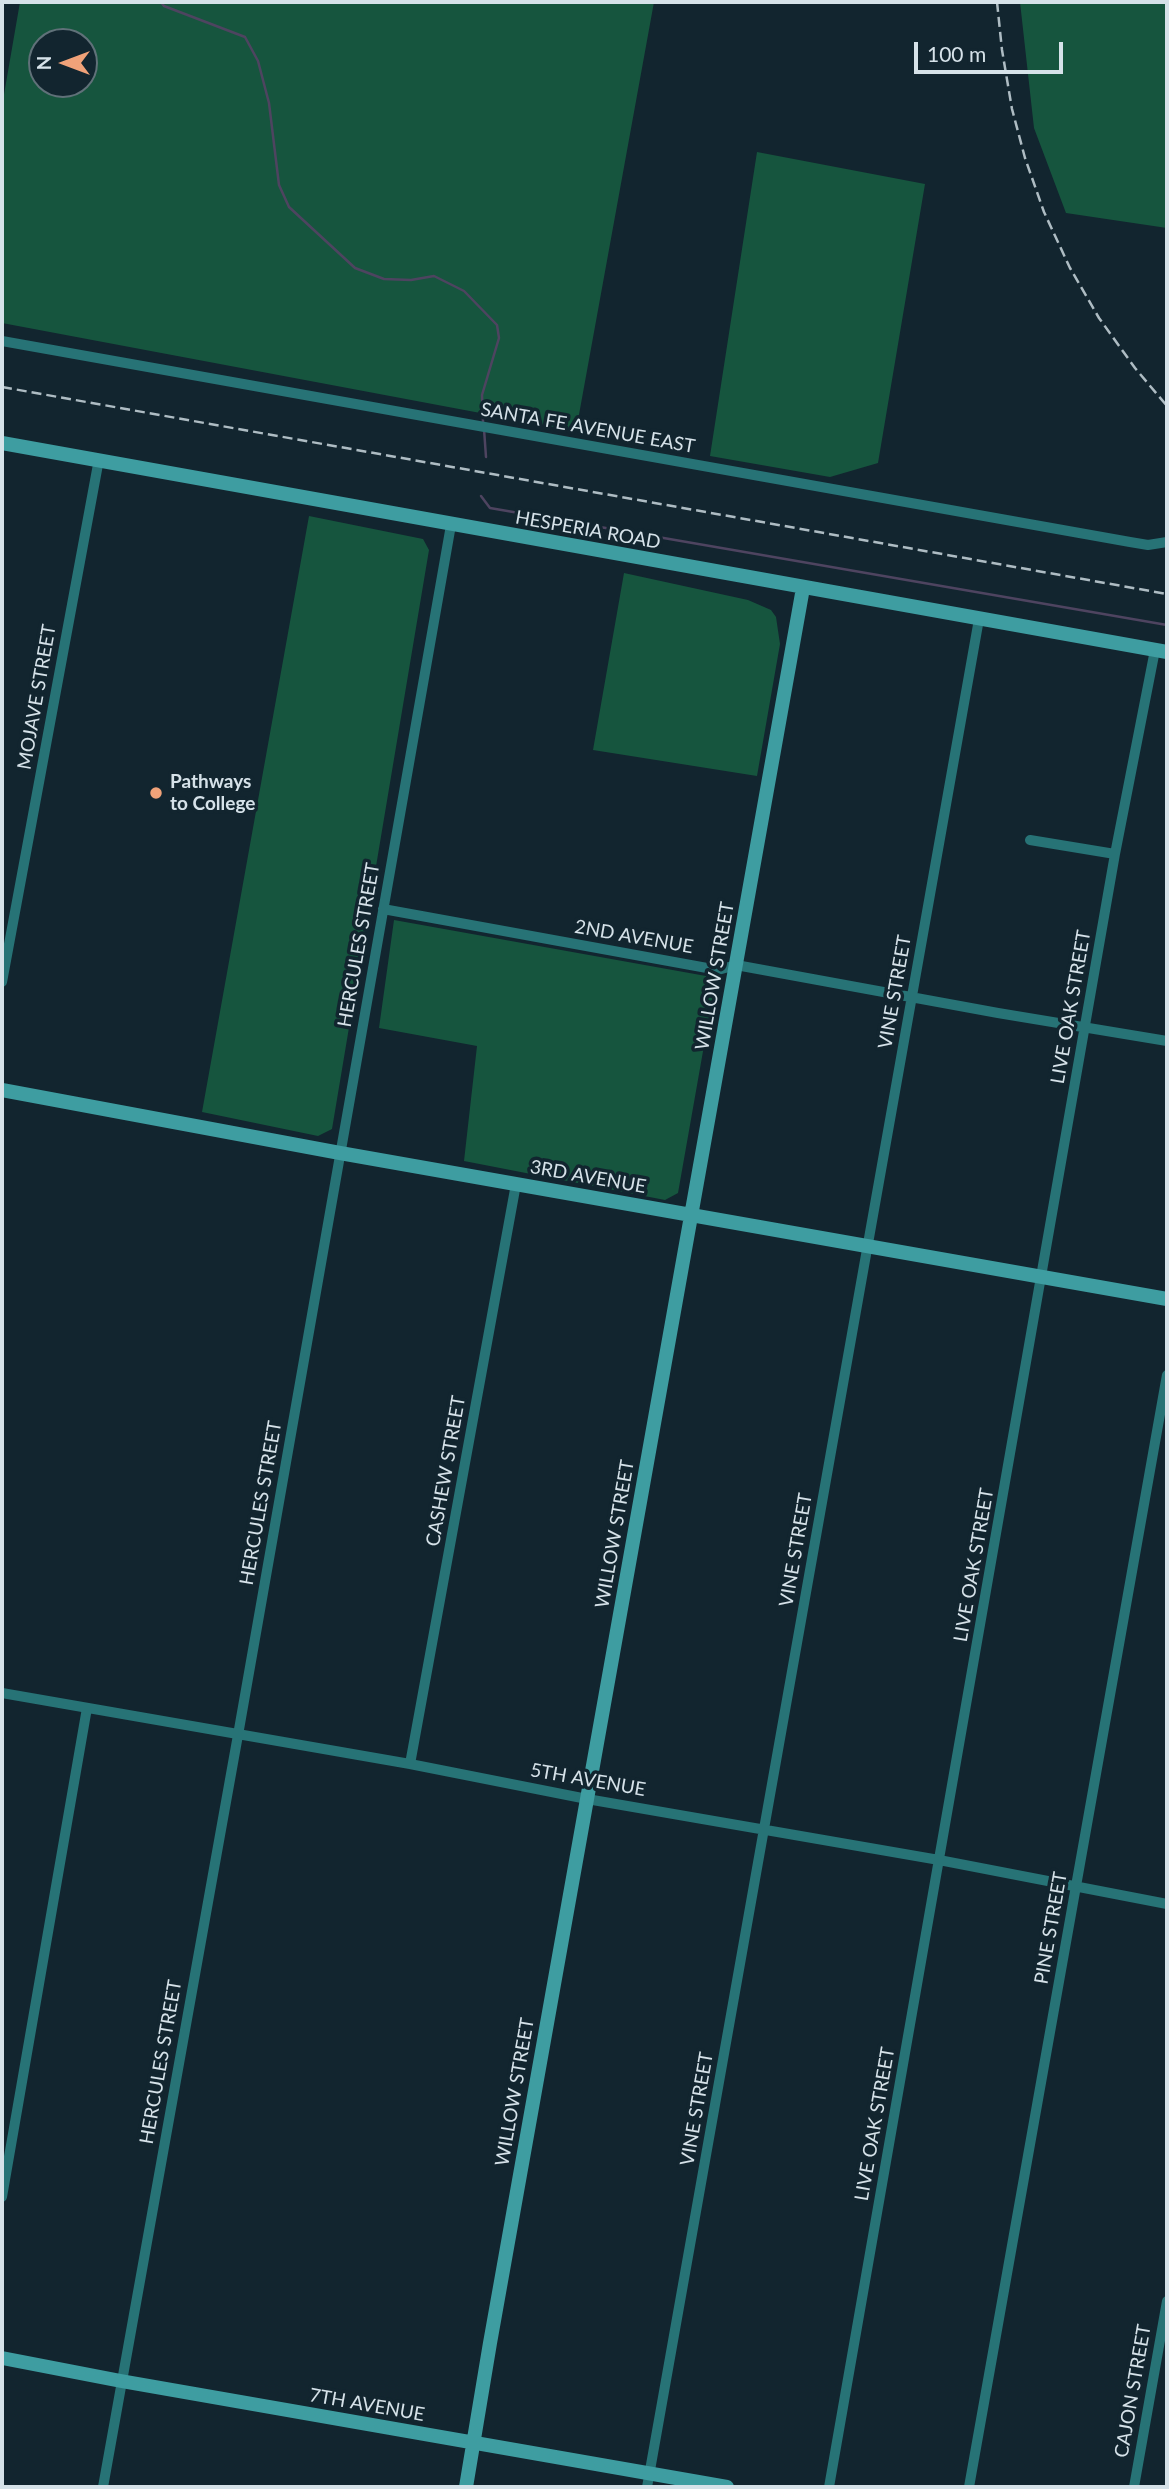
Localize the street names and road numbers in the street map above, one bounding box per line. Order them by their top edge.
street label: SANTA FE AVENUE EAST [479,398,697,458]
street label: HESPERIA ROAD [514,506,662,554]
street label: MOJAVE STREET [13,623,61,771]
street label: HERCULES STREET [333,861,385,1029]
street label: WILLOW STREET [691,900,739,1052]
street label: 2ND AVENUE [573,915,695,959]
street label: LIVE OAK STREET [1046,928,1096,1086]
street label: VINE STREET [874,933,916,1051]
street label: 3RD AVENUE [528,1156,648,1198]
street label: CASHEW STREET [422,1394,470,1548]
street label: HERCULES STREET [235,1419,287,1587]
street label: WILLOW STREET [591,1458,639,1610]
street label: LIVE OAK STREET [949,1486,999,1644]
street label: VINE STREET [775,1491,817,1609]
street label: 5TH AVENUE [529,1759,647,1801]
street label: PINE STREET [1030,1870,1072,1986]
street label: HERCULES STREET [135,1978,187,2146]
street label: WILLOW STREET [491,2016,539,2168]
street label: LIVE OAK STREET [850,2045,900,2203]
street label: VINE STREET [676,2050,718,2168]
street label: CAJON STREET [1110,2323,1156,2459]
street label: 7TH AVENUE [308,2384,426,2426]

